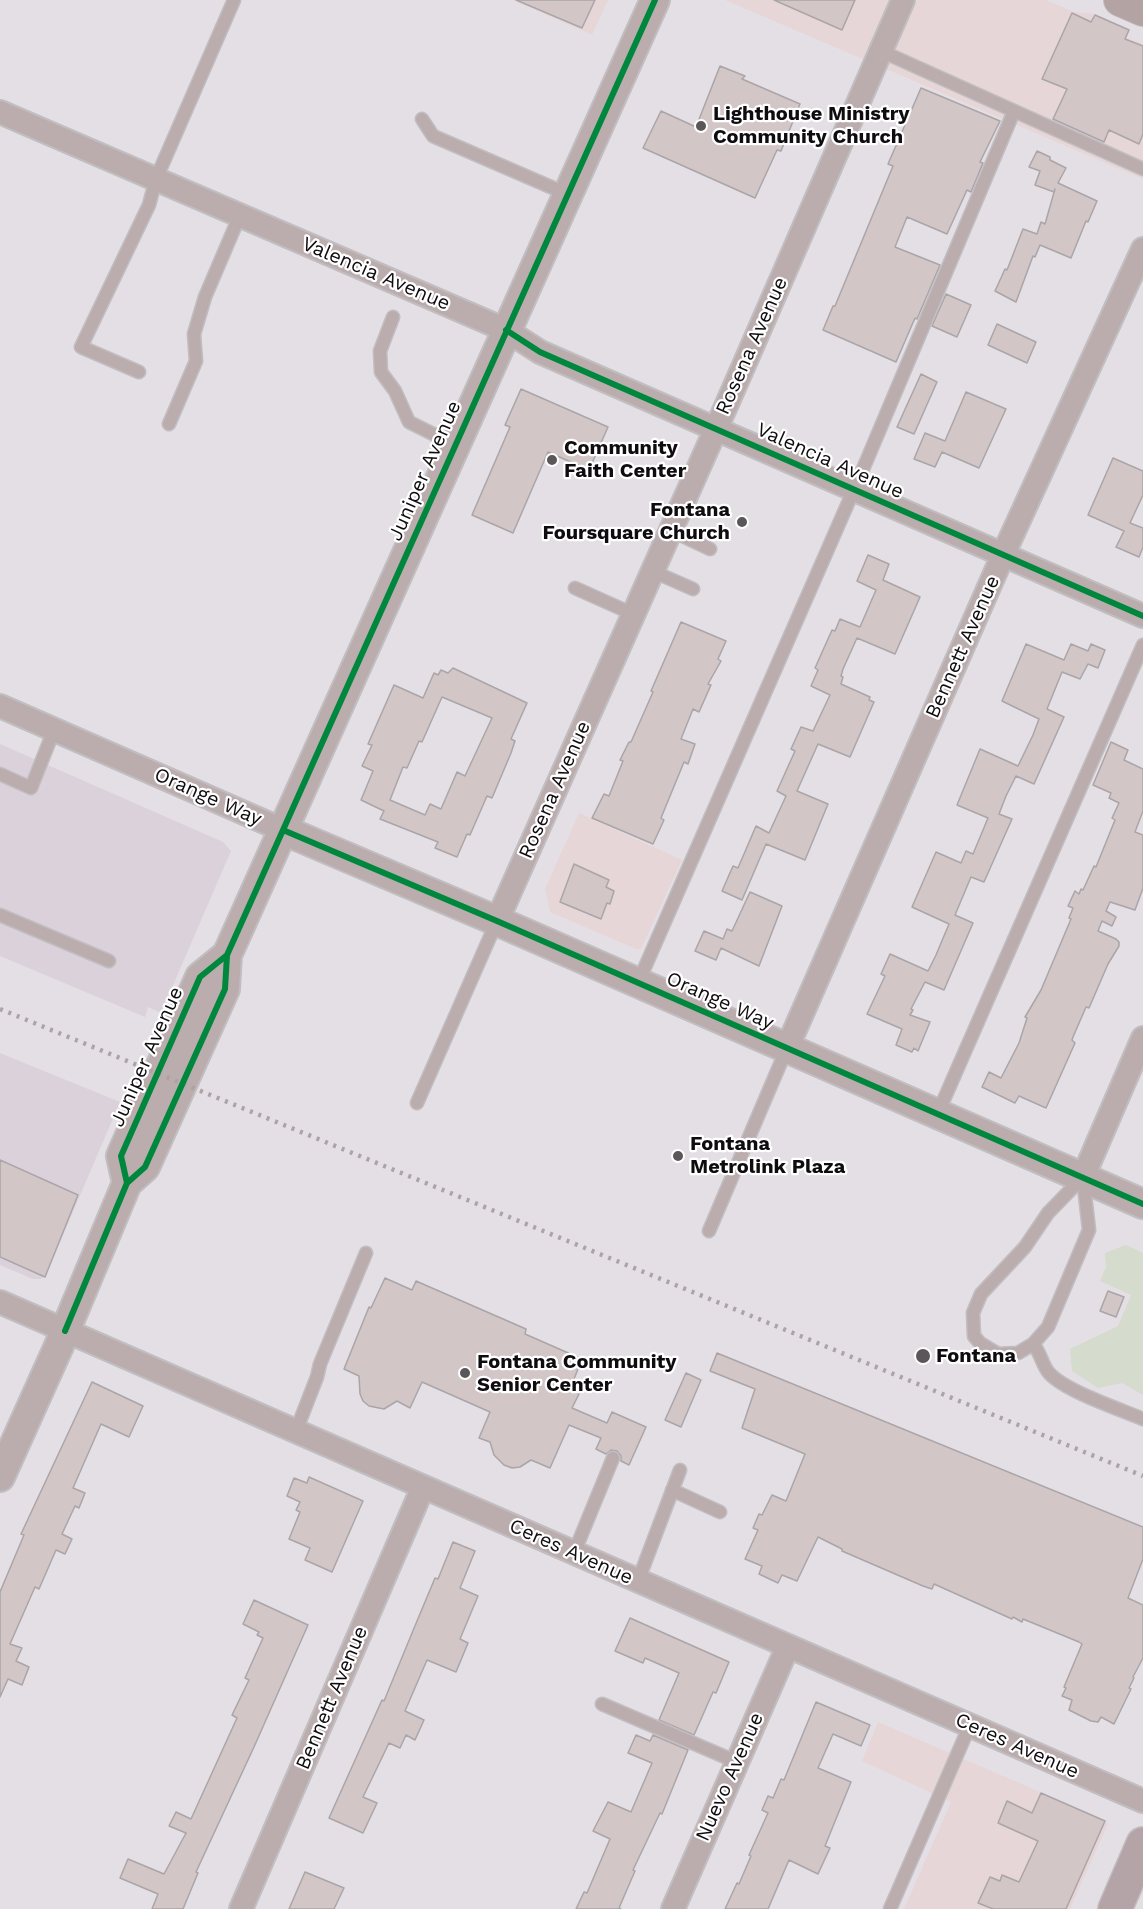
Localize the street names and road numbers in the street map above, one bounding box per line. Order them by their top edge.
street label: Valencia Avenue [298,232,454,316]
street label: Rosena Avenue [711,273,793,419]
street label: Juniper Avenue [383,397,467,545]
street label: Valencia Avenue [753,418,907,504]
street label: Bennett Avenue [921,572,1005,722]
street label: Rosena Avenue [514,717,596,863]
street label: Orange Way [151,763,265,831]
street label: Orange Way [663,967,777,1035]
street label: Juniper Avenue [105,983,189,1131]
street label: Ceres Avenue [505,1514,637,1590]
street label: Bennett Avenue [291,1623,373,1773]
street label: Ceres Avenue [951,1708,1083,1784]
street label: Nuevo Avenue [691,1709,769,1845]

